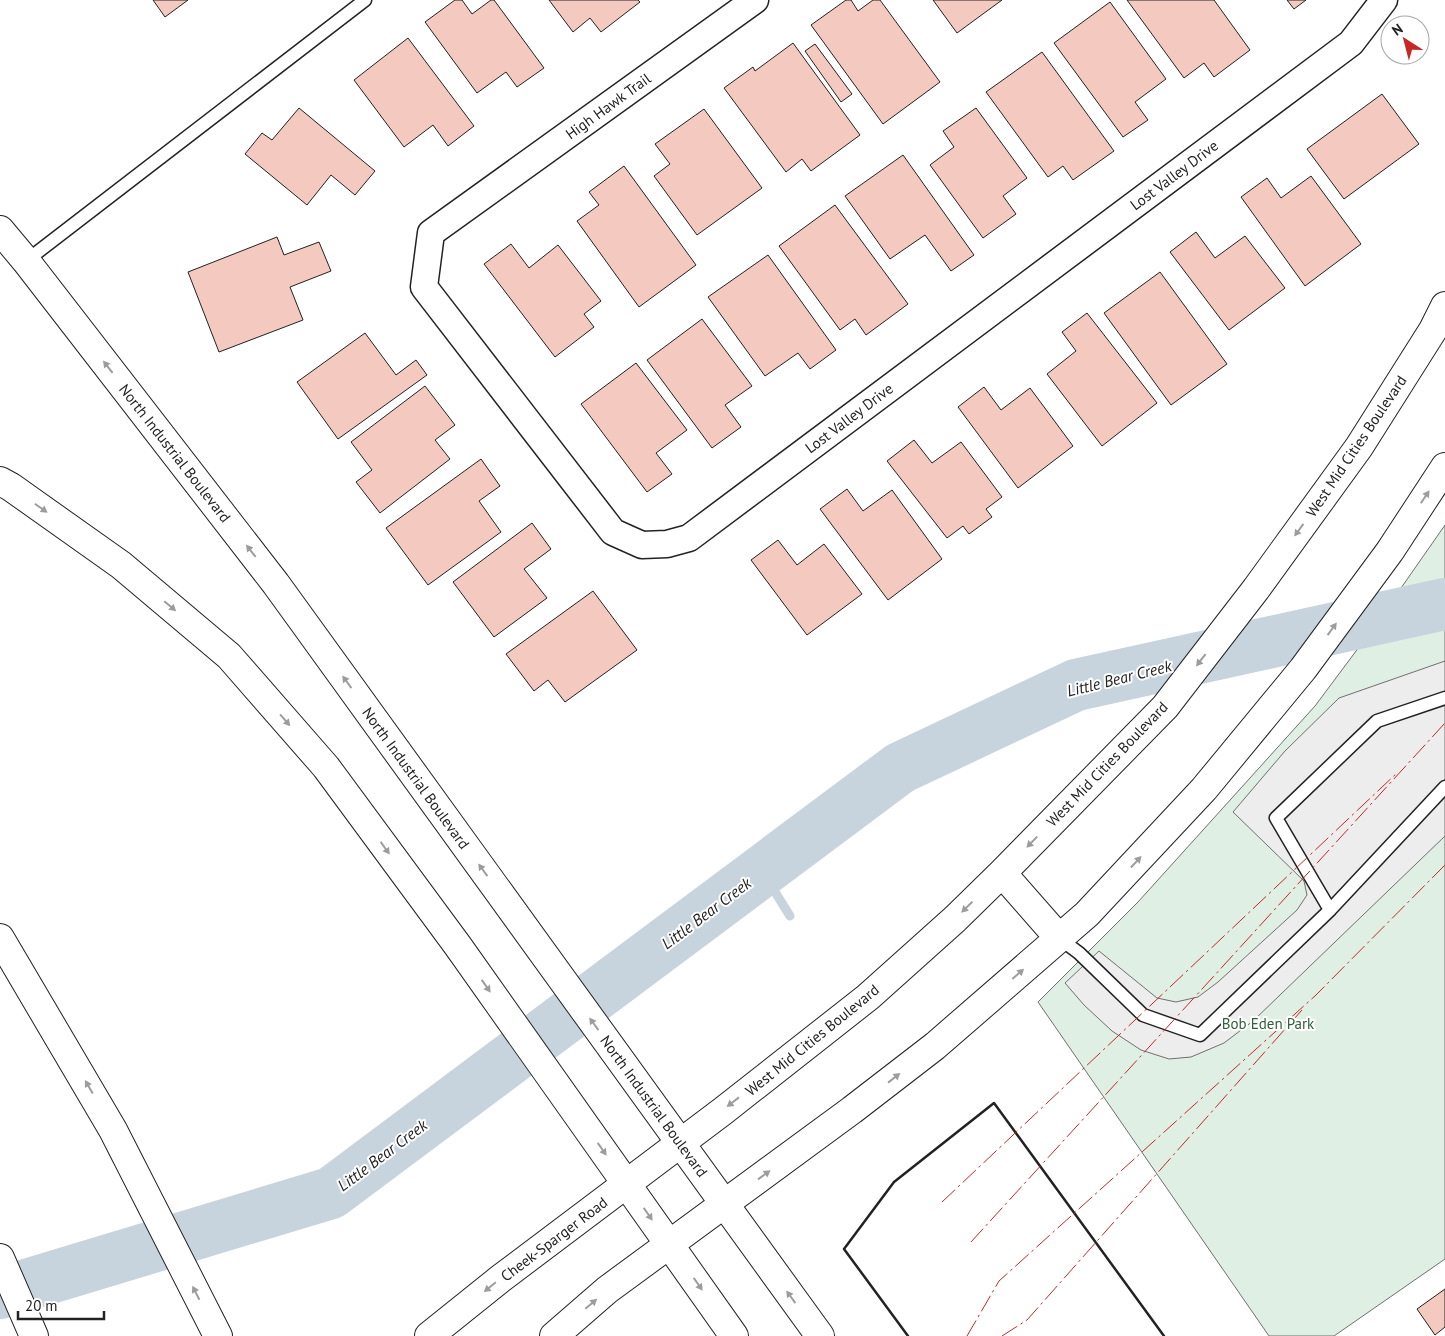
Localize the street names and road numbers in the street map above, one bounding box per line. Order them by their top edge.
street label: High Hawk Trail [562,68,655,143]
street label: Lost Valley Drive [1126,136,1222,214]
street label: West Mid Cities Boulevard [1301,372,1411,520]
street label: Lost Valley Drive [801,379,897,457]
street label: North Industrial Boulevard [115,380,235,526]
street label: West Mid Cities Boulevard [1042,697,1172,831]
street label: North Industrial Boulevard [358,703,474,853]
street label: West Mid Cities Boulevard [741,980,883,1100]
street label: North Industrial Boulevard [596,1031,712,1181]
street label: Cheek-Sparger Road [497,1193,611,1285]

